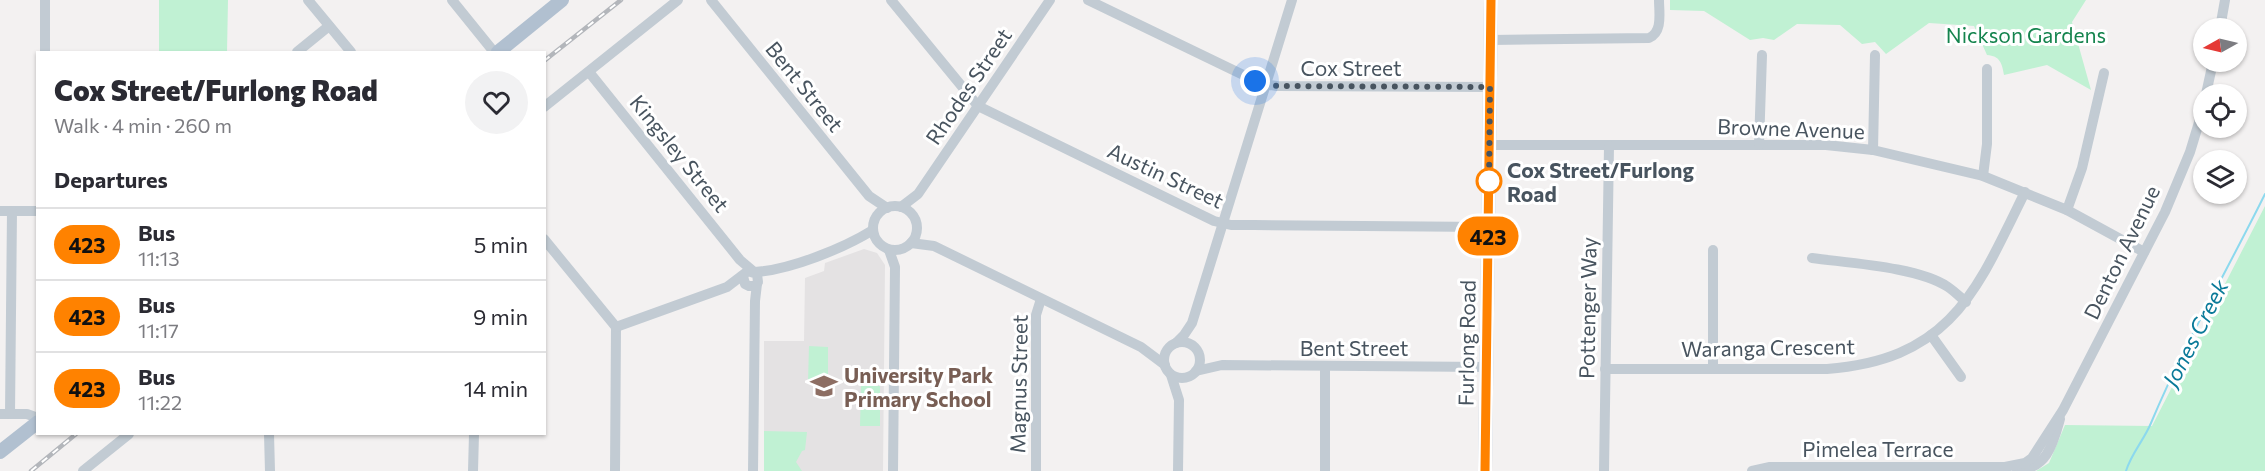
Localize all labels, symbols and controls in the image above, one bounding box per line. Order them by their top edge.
north arrow [2193,18,2247,72]
map controls [2193,18,2247,204]
park label: Nickson Gardens [1946,22,2106,47]
street label: Rhodes Street [920,23,1016,149]
street label: Bent Street [761,36,849,136]
street label: Cox Street [1300,55,1402,80]
your location [1240,66,1270,96]
button: heart [465,71,528,134]
text: Cox Street/Furlong Road [54,73,378,107]
button: locate [2193,84,2247,138]
street label: Kingsley Street [625,90,735,216]
text: Walk · 4 min · 260 m [54,113,232,137]
street label: Browne Avenue [1717,113,1865,143]
street label: Austin Street [1104,137,1228,213]
button: layers [2193,150,2247,204]
place label: Cox Street/Furlong Road [1507,157,1694,206]
text: Departures [54,166,168,193]
marker: Cox Street/Furlong Road [1476,168,1502,194]
street label: Denton Avenue [2078,181,2164,323]
line badge: 423 [1454,216,1522,256]
text: Bus [138,219,175,246]
text: 423 [1470,224,1506,249]
text: 5 min [474,231,528,258]
text: 423 [69,232,105,257]
street label: Pottenger Way [1573,237,1601,379]
text: 11:13 [138,246,180,270]
water label: Jones Creek [2156,274,2234,393]
street label: Furlong Road [1452,280,1480,406]
text: Bus [138,291,175,318]
text: 9 min [473,303,528,330]
text: 423 [69,304,105,329]
street label: Magnus Street [1004,314,1032,454]
text: 11:17 [138,318,179,342]
street label: Waranga Crescent [1681,333,1855,361]
street label: Bent Street [1300,335,1408,360]
place label: University Park Primary School [844,362,993,411]
text: Bus [138,363,175,390]
school or university icon: University Park Primary School [809,371,839,401]
text: 14 min [464,375,528,402]
text: 423 [69,376,105,401]
text: 11:22 [138,390,182,414]
street label: Pimelea Terrace [1802,436,1954,461]

